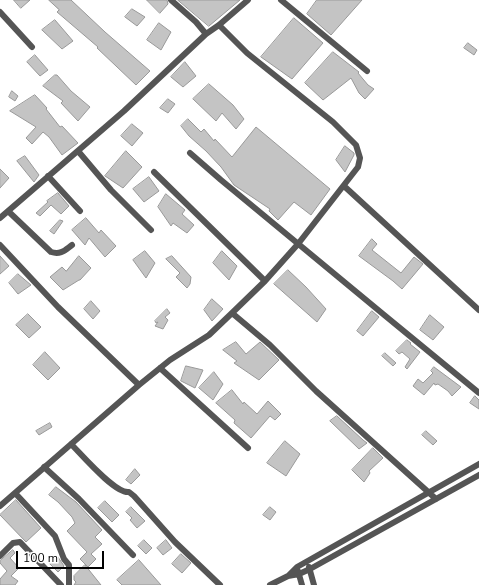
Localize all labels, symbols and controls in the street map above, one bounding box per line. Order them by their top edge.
scale bar [18,543,106,569]
text: 100 m [23,550,58,566]

